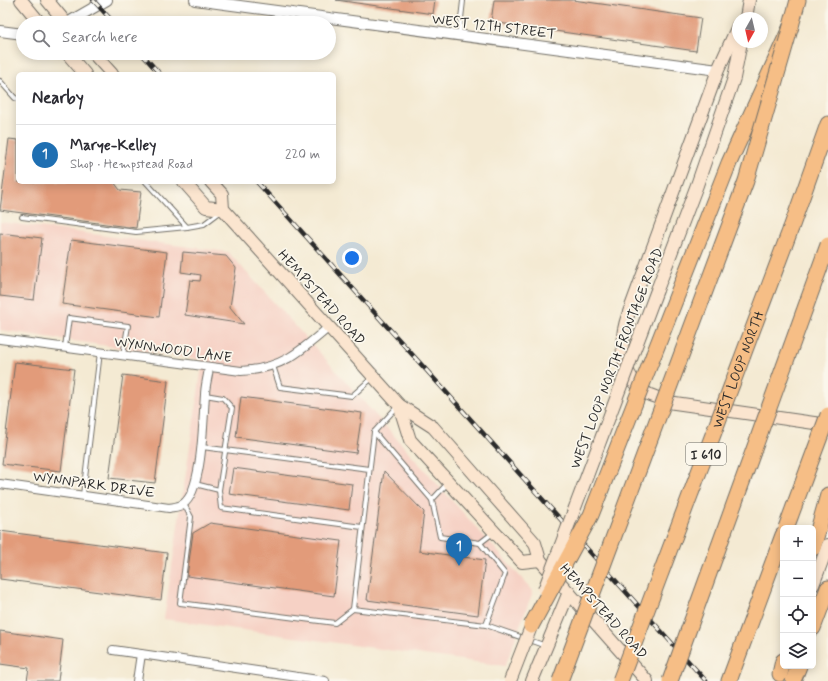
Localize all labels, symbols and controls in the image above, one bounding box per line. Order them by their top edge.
street label: WEST 12TH STREET [431,10,557,44]
north arrow [732,12,768,48]
search box [16,16,336,60]
icon: search [30,27,52,49]
text: Search here [62,28,138,48]
text: Nearby [32,87,84,109]
text: Marye-Kelley [70,136,156,156]
text: 1 [42,146,48,163]
text: 220 m [285,146,320,163]
text: Shop · Hempstead Road [70,156,193,173]
street label: WEST LOOP NORTH FRONTAGE ROAD [566,245,668,471]
street label: HEMPSTEAD ROAD [274,246,369,349]
your location [342,248,362,268]
street label: WEST LOOP NORTH [708,309,769,431]
street label: WYNNWOOD LANE [113,333,233,367]
road number: I 610 [686,443,726,465]
street label: WYNNPARK DRIVE [32,468,156,502]
map controls [780,525,816,669]
button: + [780,525,816,561]
pin: 1 [446,533,472,566]
street label: HEMPSTEAD ROAD [556,560,651,663]
button: − [780,561,816,597]
button: locate [780,597,816,633]
button: layers [780,633,816,669]

